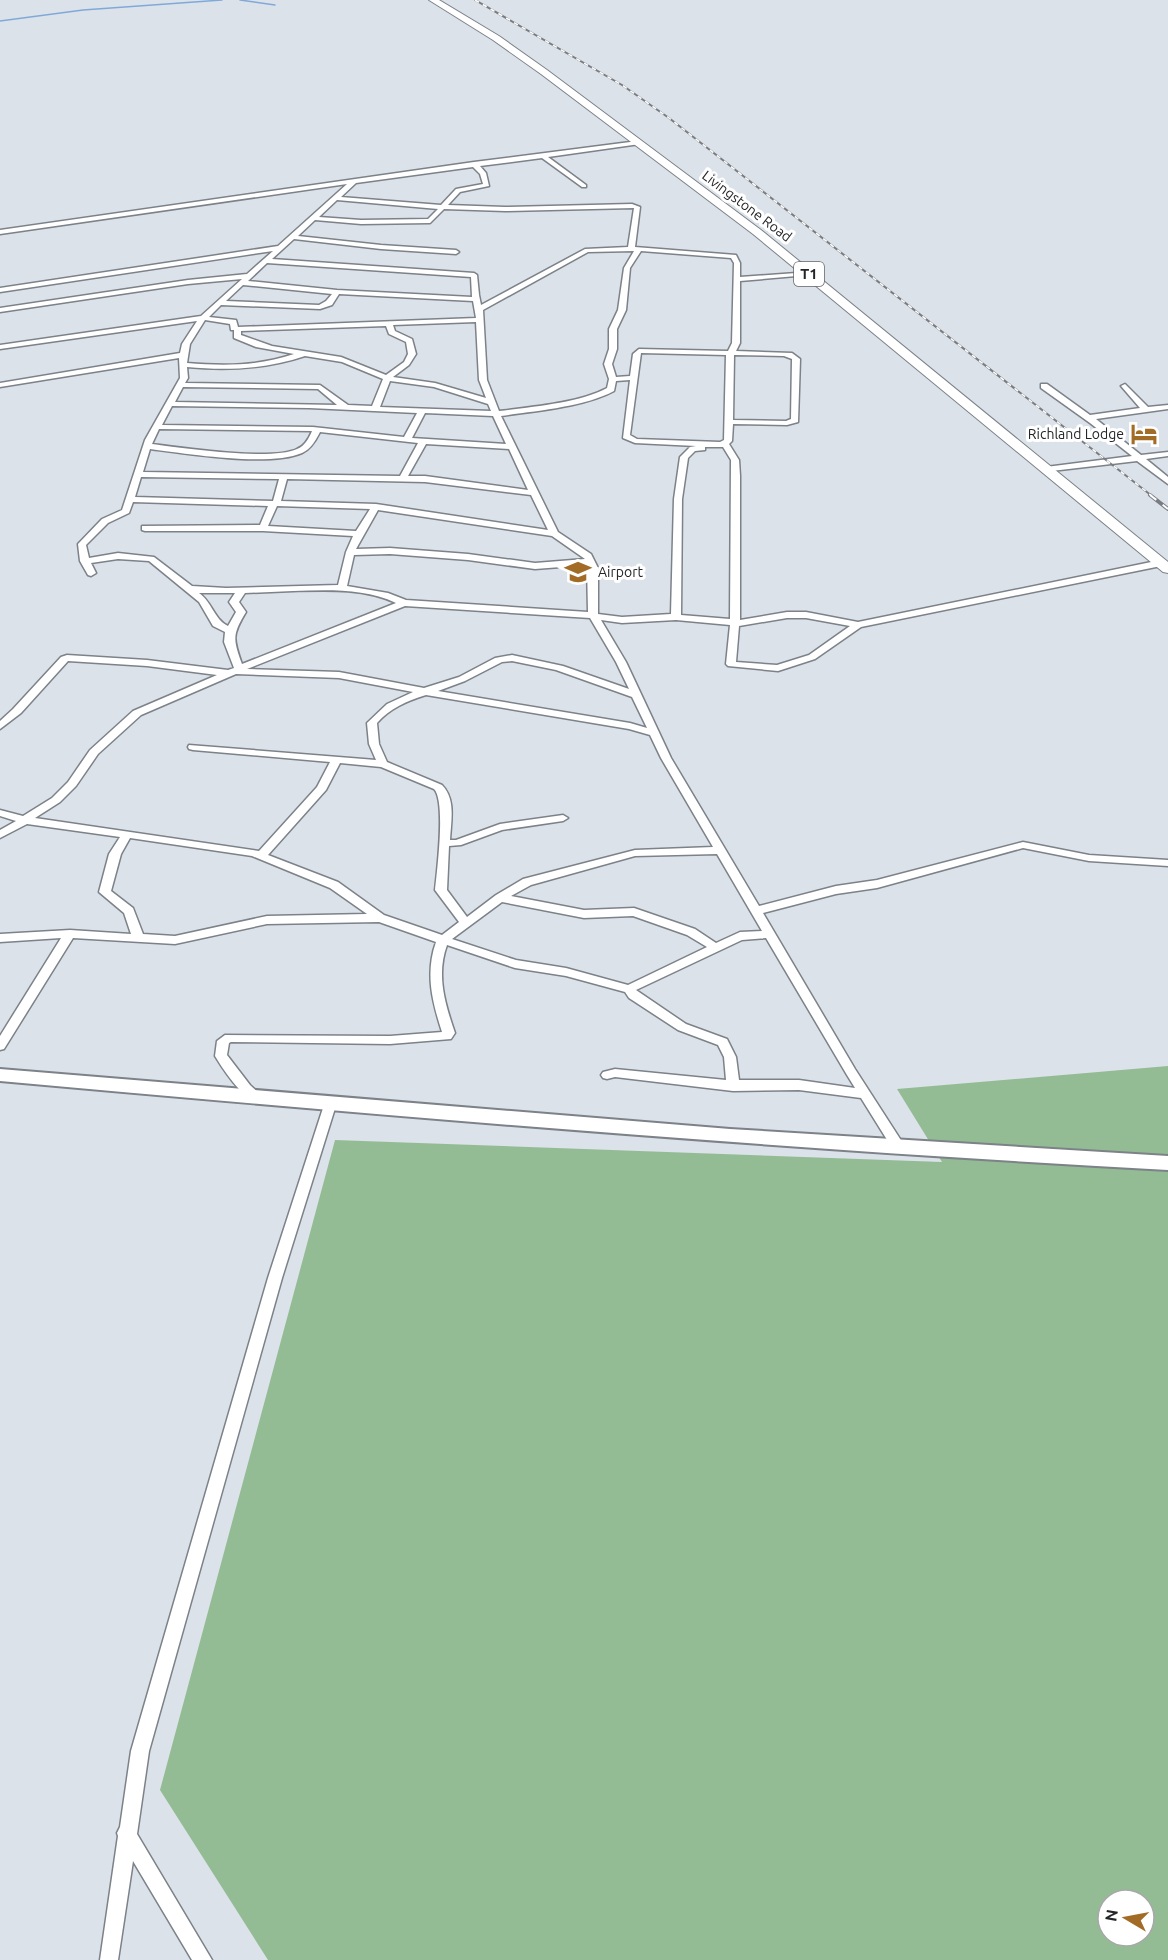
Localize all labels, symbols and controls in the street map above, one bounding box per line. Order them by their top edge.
street label: Livingstone Road [699,167,795,245]
road number: T1 [794,262,824,286]
hotel icon: Richland Lodge [1129,419,1159,449]
place label: Richland Lodge [1028,426,1124,442]
school or university icon: Airport [563,557,593,587]
place label: Airport [598,564,643,580]
north arrow [1096,1888,1156,1948]
text: N [1101,1908,1121,1923]

